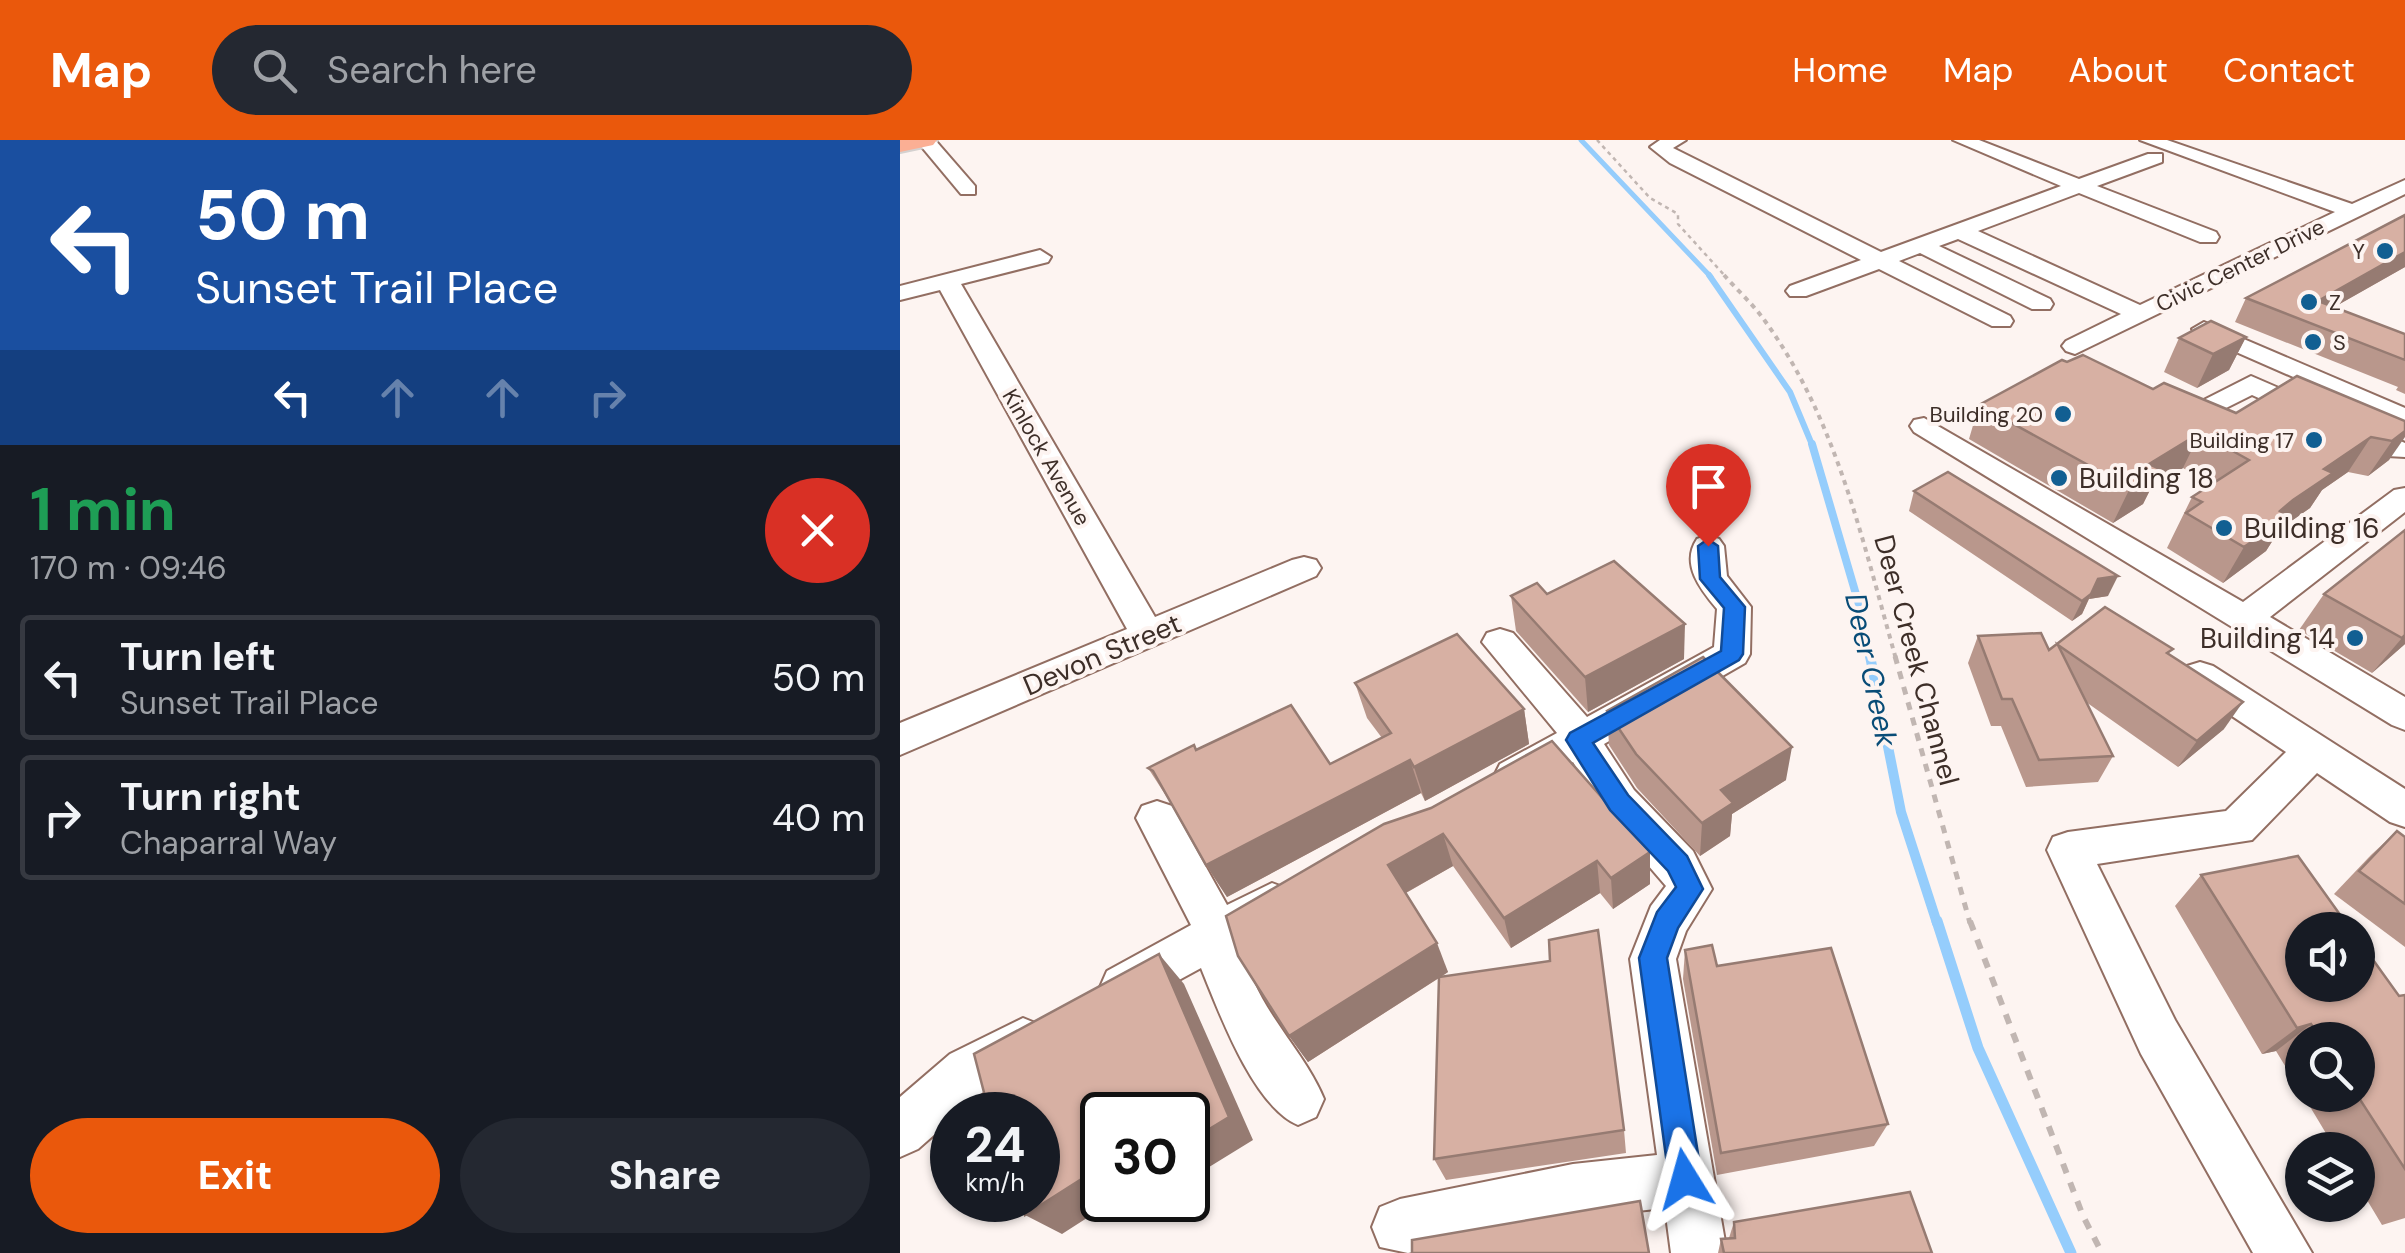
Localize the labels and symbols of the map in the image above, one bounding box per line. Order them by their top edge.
street label: Civic Center Drive [2151,212,2329,319]
place label: Y [2352,237,2365,266]
marker: Y [2374,240,2396,262]
place label: Z [2329,288,2341,317]
marker: Z [2298,291,2320,313]
place label: S [2333,328,2346,357]
marker: S [2302,331,2324,353]
street label: Kinlock Avenue [996,384,1097,531]
place label: Building 20 [1930,400,2043,429]
marker: Building 20 [2052,403,2074,425]
place label: Building 17 [2189,426,2294,455]
marker: Building 17 [2303,429,2325,451]
pin [1666,444,1751,547]
place label: Building 18 [2079,460,2214,497]
marker: Building 18 [2048,467,2070,489]
place label: Building 16 [2244,510,2380,547]
marker: Building 16 [2213,517,2235,539]
street label: Deer Creek Channel [1867,531,1967,789]
water label: Deer Creek [1837,590,1905,750]
street label: Devon Street [1018,605,1187,704]
place label: Building 14 [2200,620,2335,657]
marker: Building 14 [2344,627,2366,649]
speed limit sign: 30 [1080,1092,1210,1222]
position arrow [1633,1127,1737,1231]

